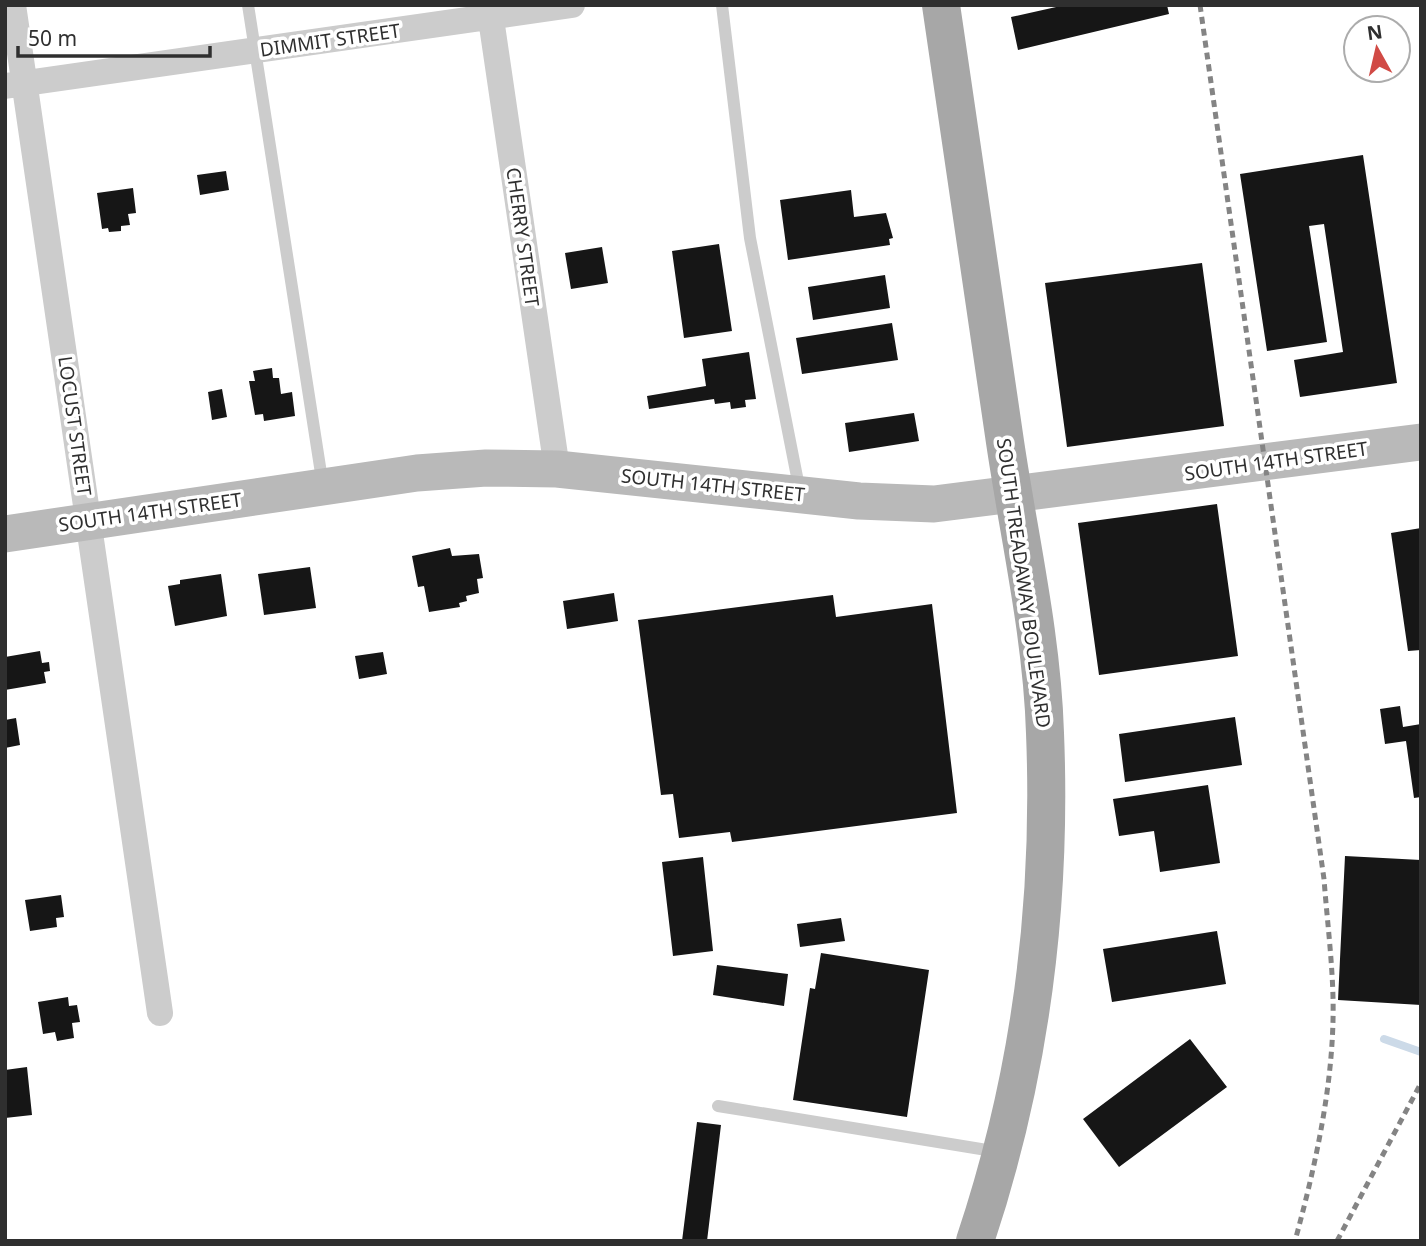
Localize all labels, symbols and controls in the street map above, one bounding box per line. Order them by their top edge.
scale bar [18,14,210,58]
north arrow [1342,14,1412,84]
street label: DIMMIT STREET [258,17,402,63]
text: N [1365,18,1384,46]
text: 50 m [28,24,77,52]
street label: CHERRY STREET [500,166,546,309]
street label: LOCUST STREET [52,354,98,498]
street label: SOUTH 14TH STREET [1183,435,1370,487]
street label: SOUTH TREADAWAY BOULEVARD [991,436,1057,730]
street label: SOUTH 14TH STREET [620,462,807,508]
street label: SOUTH 14TH STREET [57,486,244,538]

